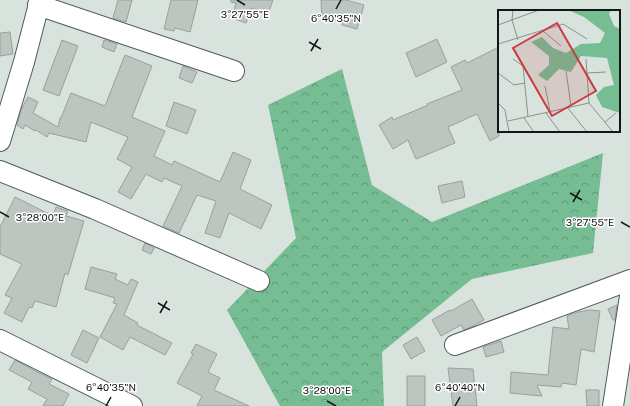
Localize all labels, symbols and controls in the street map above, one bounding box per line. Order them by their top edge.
text: 3°27'55"E [221,8,269,20]
inset map [498,10,620,132]
text: 6°40'35"N [311,12,361,24]
text: 3°28'00"E [16,211,64,223]
text: 3°27'55"E [566,216,614,228]
text: 6°40'35"N [86,381,136,393]
text: 6°40'40"N [435,381,485,393]
text: 3°28'00"E [303,384,351,396]

